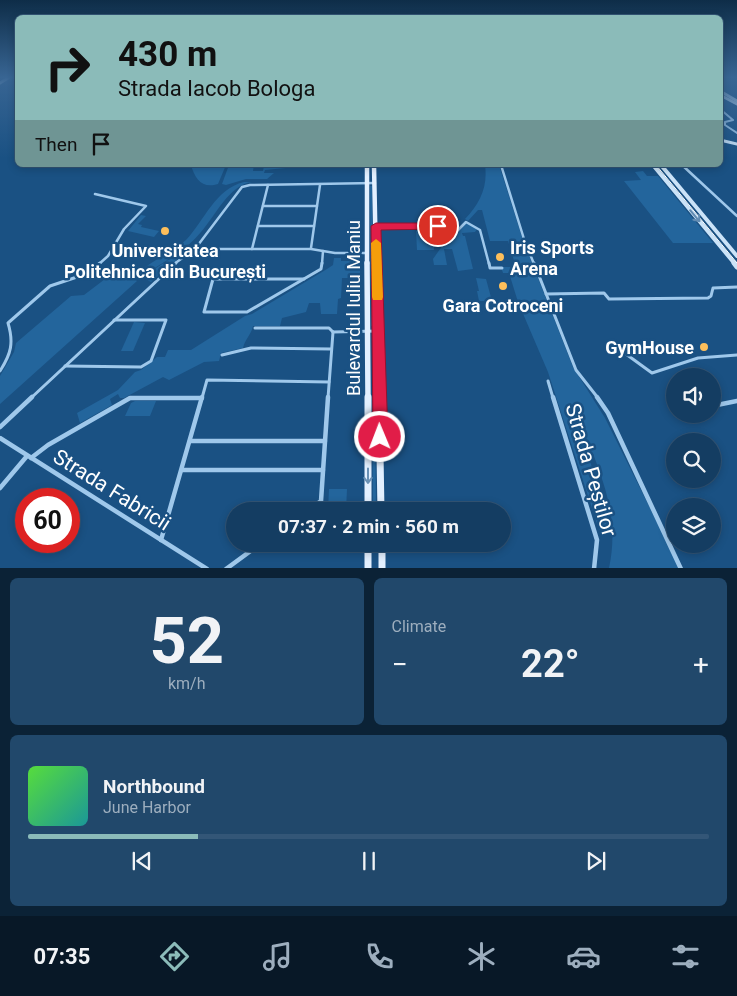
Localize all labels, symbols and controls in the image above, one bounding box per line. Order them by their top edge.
text: 430 m [118,34,217,75]
icon: right [35,35,100,100]
text: Strada Iacob Bologa [118,76,315,101]
icon: arrive [87,130,115,158]
text: Then [35,133,77,156]
pin [417,205,459,247]
one-way arrow [689,209,700,222]
icon: arrive [424,212,452,240]
street label: Bulevardul Iuliu Maniu [343,220,364,396]
marker: Universitatea Politehnica din București [159,225,171,237]
place label: Iris Sports Arena [510,237,594,279]
place label: Universitatea Politehnica din București [64,240,266,283]
marker: Iris Sports Arena [494,251,506,263]
marker: Gara Cotroceni [497,280,509,292]
place label: Gara Cotroceni [443,295,563,316]
place label: GymHouse [605,337,694,358]
marker: GymHouse [698,341,710,353]
map controls [666,368,721,553]
button: sound [666,368,721,423]
street label: Strada Peștilor [561,401,621,539]
position arrow [353,410,405,462]
button: search [666,433,721,488]
street label: Strada Fabricii [49,444,175,536]
one-way arrow [363,468,373,484]
speed limit sign: 60 [15,488,80,553]
button: layers [666,498,721,553]
text: 07:37 · 2 min · 560 m [278,515,459,538]
text: 52 [149,603,224,679]
text: Climate [392,617,446,636]
text: 22° [521,642,580,686]
text: − [392,648,408,681]
text: + [693,648,709,681]
text: km/h [168,674,206,693]
text: Northbound [103,775,205,798]
text: June Harbor [103,798,191,817]
icon: previous [128,847,156,875]
icon: pause [355,847,383,875]
icon: next [582,847,610,875]
icon: directions [157,939,192,974]
icon: music [260,939,295,974]
icon: phone [362,939,397,974]
icon: climate [464,939,499,974]
icon: car [566,939,601,974]
icon: filters [668,939,703,974]
text: 07:35 [34,944,90,969]

